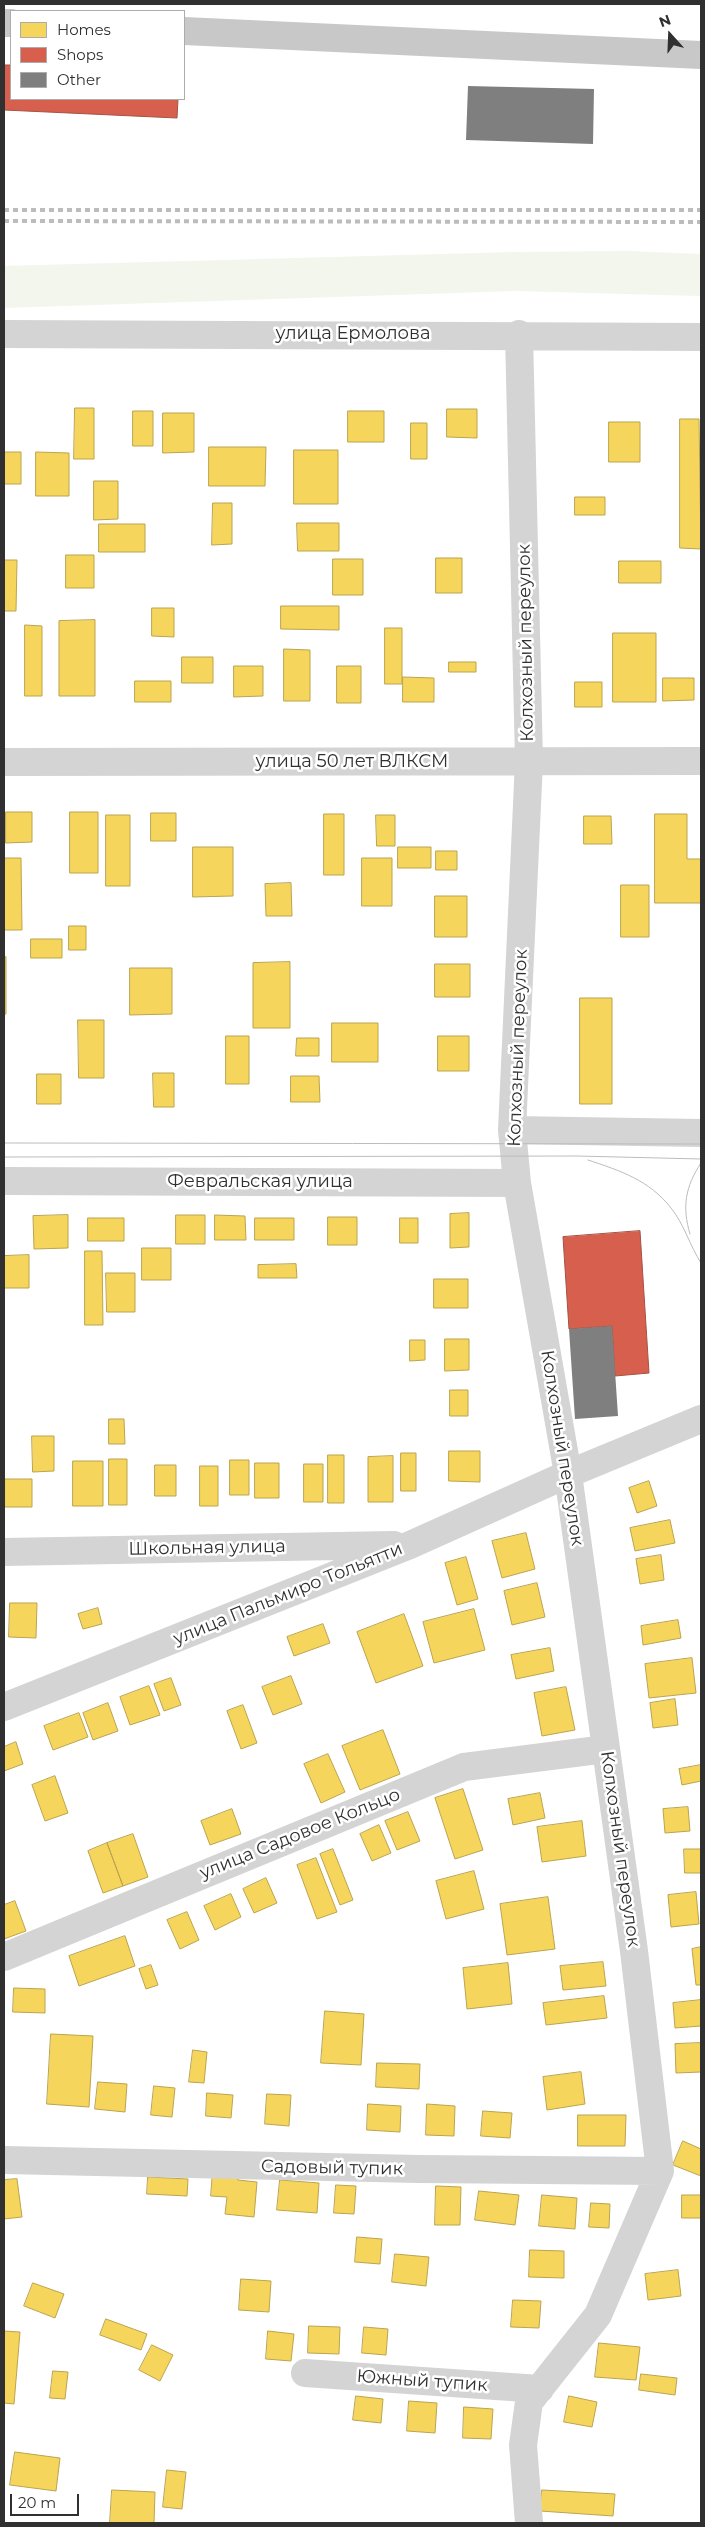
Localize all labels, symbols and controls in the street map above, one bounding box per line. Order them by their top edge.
legend [10,10,185,100]
north arrow [645,10,695,60]
text: N [656,11,673,31]
text: Homes [57,20,111,39]
text: Shops [57,45,103,64]
text: Other [57,70,101,89]
street label: улица Ермолова [276,323,430,345]
street label: Колхозный переулок [513,544,539,742]
street label: улица 50 лет ВЛКСМ [256,751,448,773]
street label: Колхозный переулок [504,949,532,1147]
street label: Февральская улица [167,1171,353,1193]
street label: Колхозный переулок [536,1349,588,1547]
street label: Школьная улица [128,1536,286,1560]
street label: улица Пальмиро Тольятти [170,1538,406,1650]
street label: Колхозный переулок [596,1749,644,1949]
street label: улица Садовое Кольцо [197,1784,403,1884]
street label: Садовый тупик [261,2156,403,2180]
street label: Южный тупик [356,2366,488,2396]
scale bar [12,2484,81,2516]
text: 20 m [18,2493,56,2512]

